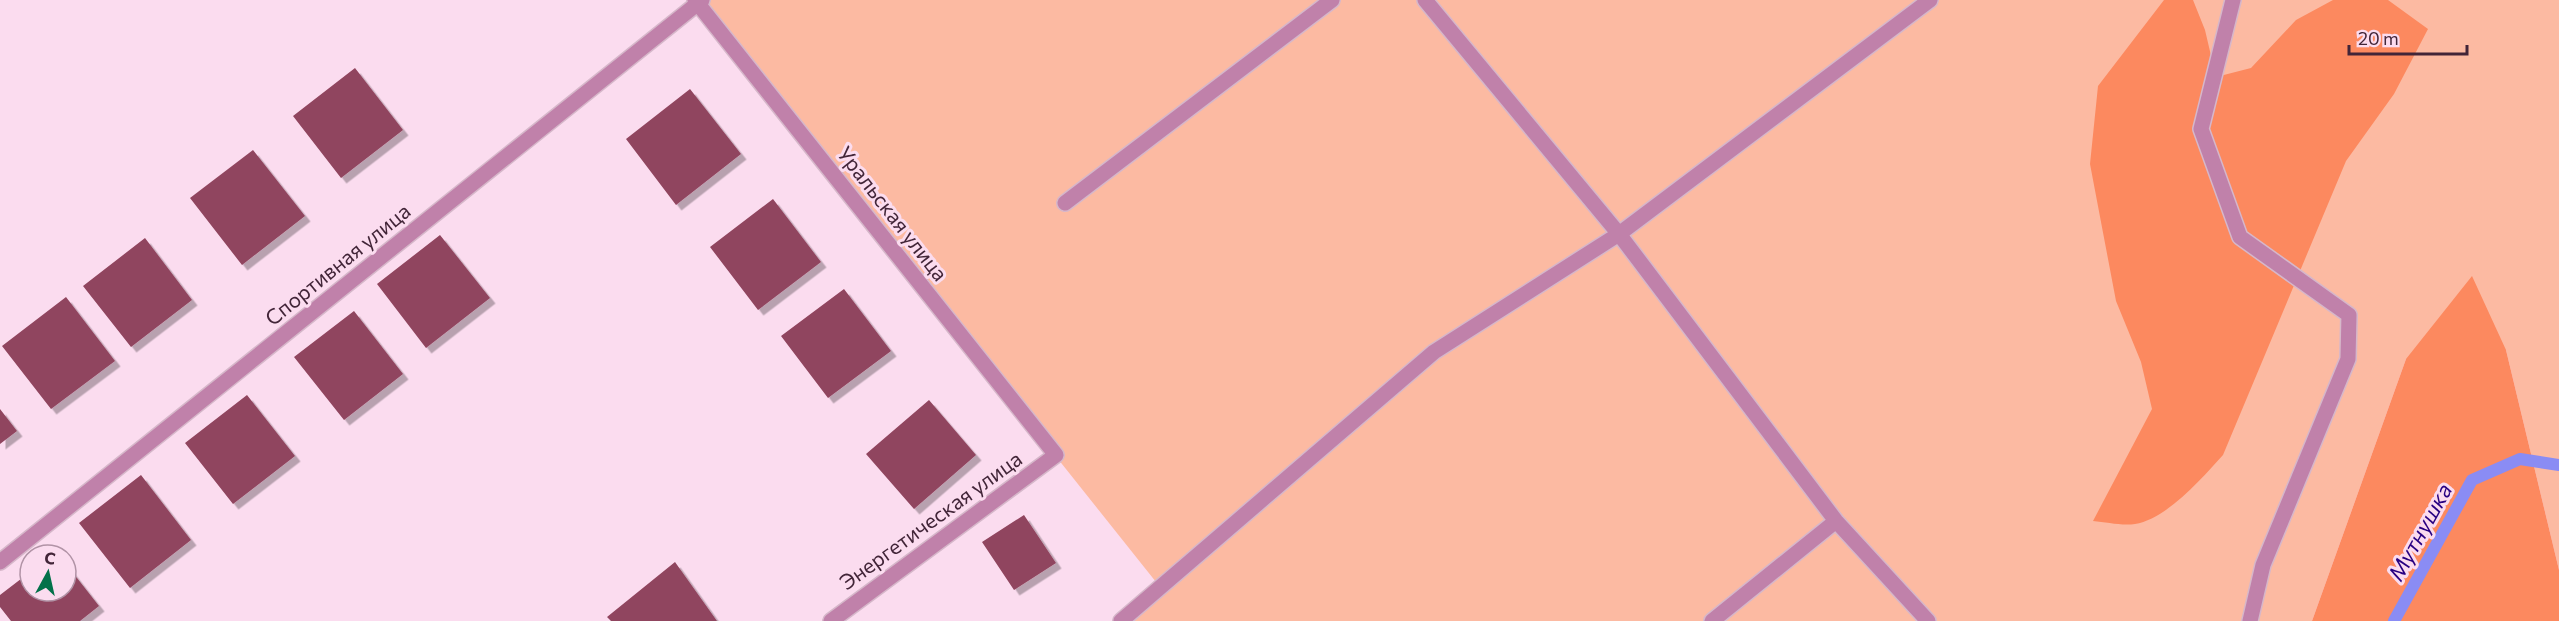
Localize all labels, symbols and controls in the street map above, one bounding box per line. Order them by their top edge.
scale bar [2349,18,2468,56]
text: 20 m [2358,27,2399,49]
street label: Уральская улица [833,141,954,285]
street label: Спортивная улица [259,198,415,330]
street label: Энергетическая улица [834,445,1026,594]
water label: Мутнушка [2382,478,2457,585]
north arrow [18,543,78,603]
text: С [43,547,57,568]

